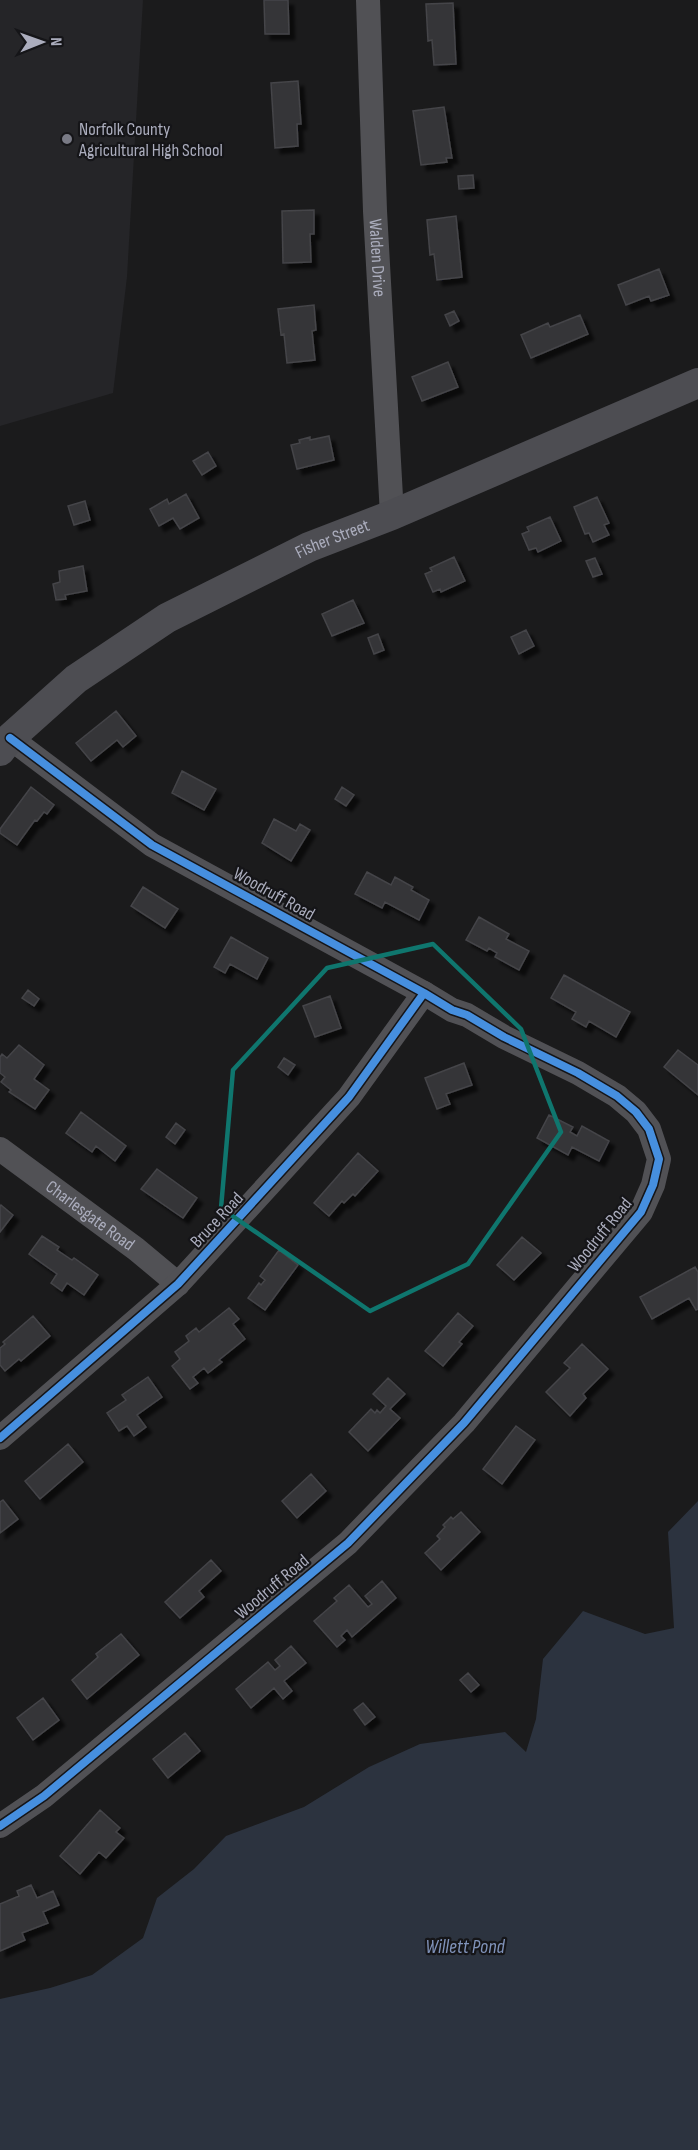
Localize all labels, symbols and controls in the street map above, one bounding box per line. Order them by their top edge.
north arrow [12,12,72,72]
text: N [46,37,65,46]
place label: Norfolk County Agricultural High School [78,119,223,161]
marker: Norfolk County Agricultural High School [60,132,74,146]
street label: Walden Drive [365,218,390,298]
street label: Fisher Street [292,514,373,563]
street label: Woodruff Road [230,863,318,925]
street label: Charlesgate Road [42,1176,139,1255]
street label: Bruce Road [186,1188,248,1252]
street label: Woodruff Road [564,1194,636,1276]
street label: Woodruff Road [231,1550,313,1624]
water label: Willett Pond [425,1935,506,1959]

